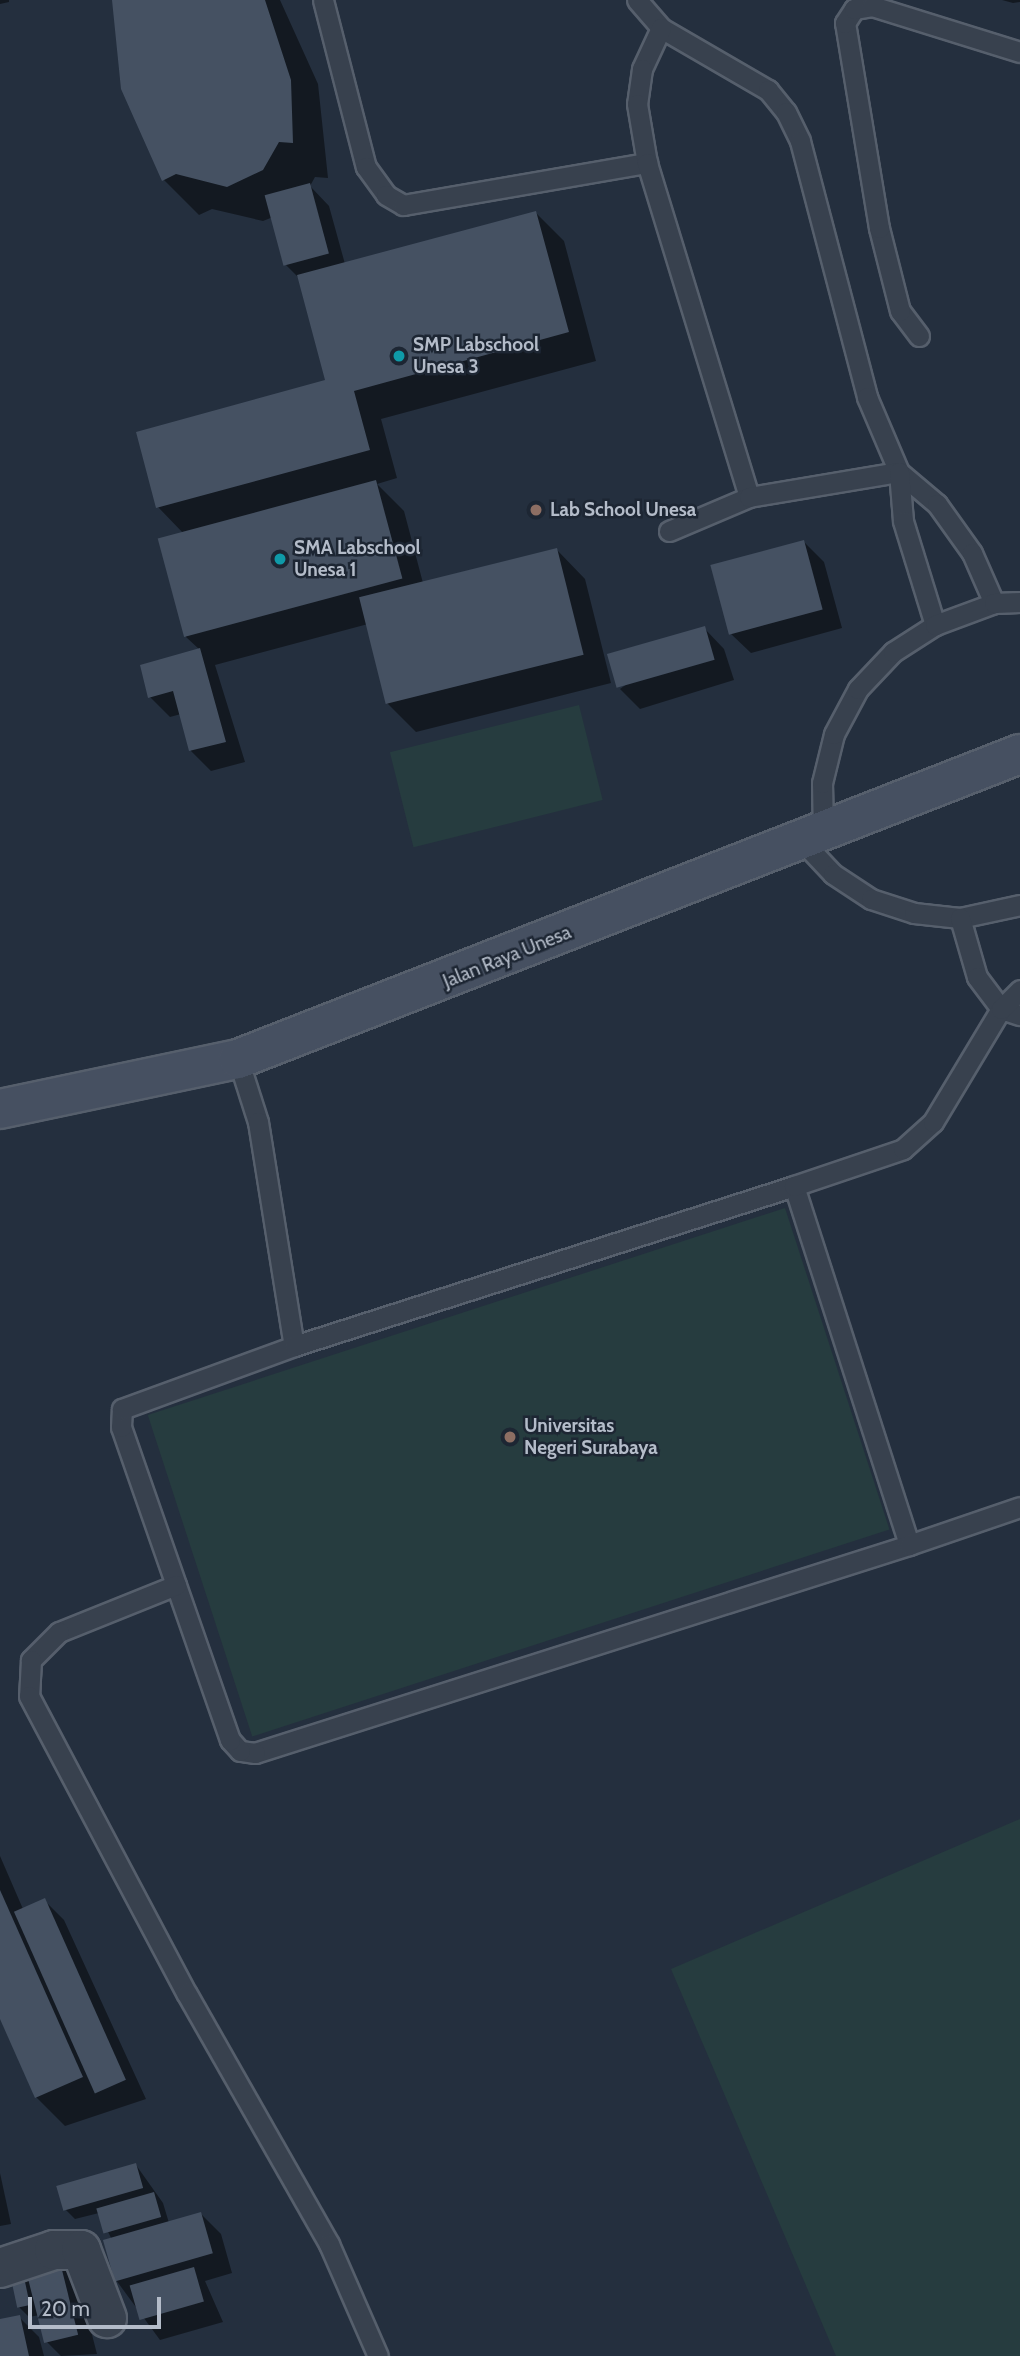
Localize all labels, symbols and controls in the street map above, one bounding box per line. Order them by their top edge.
place label: SMP Labschool Unesa 3 [413,334,539,378]
marker: SMP Labschool Unesa 3 [391,348,407,364]
place label: Lab School Unesa [550,499,696,521]
marker: Lab School Unesa [528,502,544,518]
place label: SMA Labschool Unesa 1 [294,537,421,581]
marker: SMA Labschool Unesa 1 [272,551,288,567]
street label: Jalan Raya Unesa [440,921,574,993]
place label: Universitas Negeri Surabaya [524,1415,658,1459]
marker: Universitas Negeri Surabaya [502,1429,518,1445]
scale bar [32,2282,164,2326]
text: 20 m [41,2296,90,2321]

